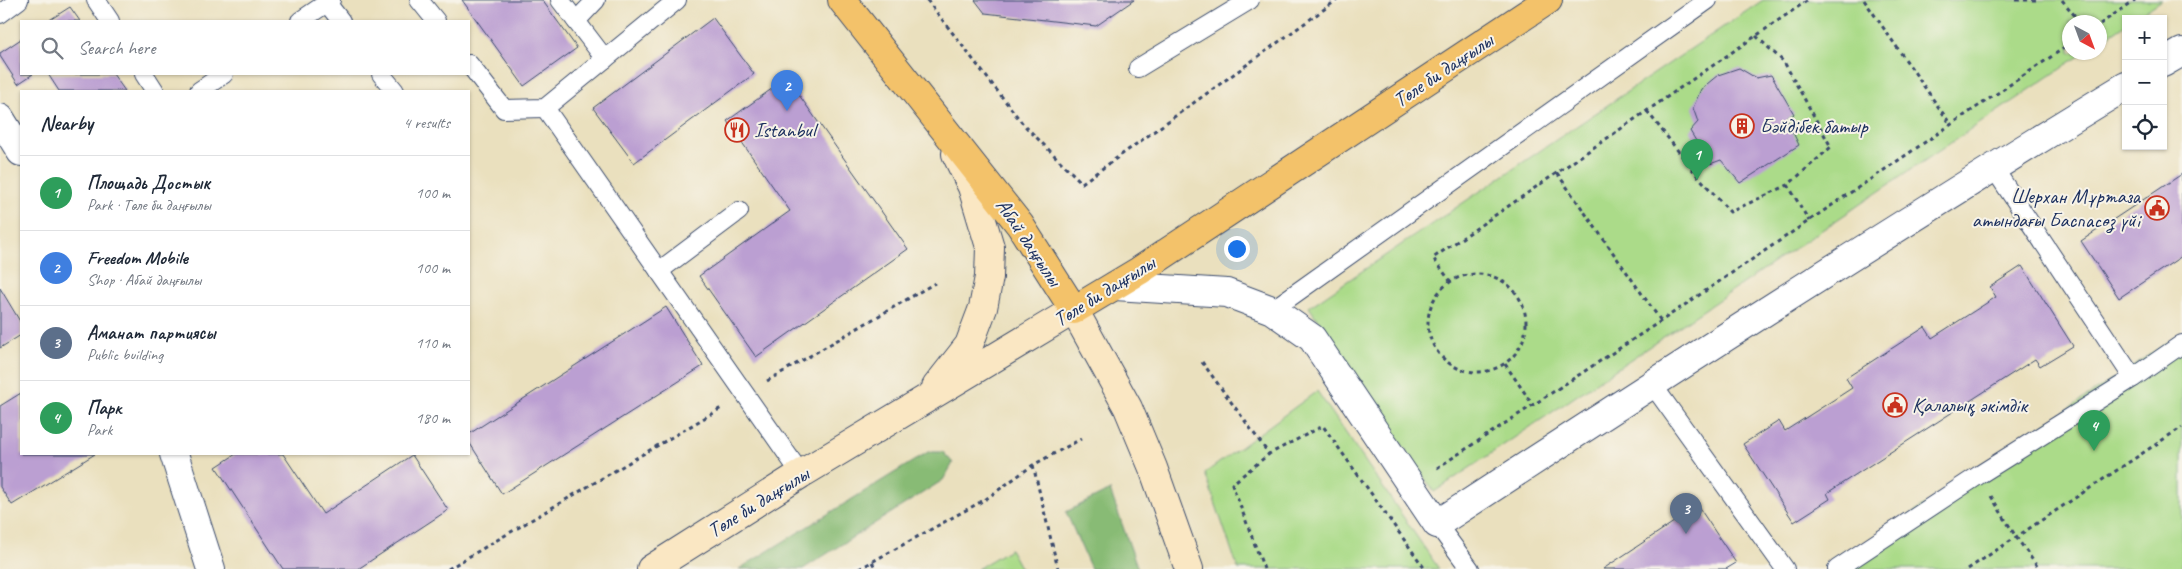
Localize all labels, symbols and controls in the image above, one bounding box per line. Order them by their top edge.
north arrow [2062,15,2107,60]
map controls [2122,15,2167,150]
button: + [2122,15,2167,60]
search box [20,20,470,75]
street label: Төле би даңғылы [1388,26,1499,113]
icon: search [38,34,66,62]
text: Search here [78,36,155,60]
button: − [2122,60,2167,105]
pin: 2 [771,70,803,111]
button: locate [2122,105,2167,150]
text: Nearby [40,110,93,136]
text: 4 results [403,113,450,133]
building icon: Бәйдібек батыр [1729,113,1755,139]
place label: Бәйдібек батыр [1760,113,1869,139]
restaurant icon: Istanbul [724,117,750,143]
place label: Istanbul [754,117,819,143]
pin: 1 [1681,139,1713,180]
text: Площадь Достык [87,171,210,195]
text: 1 [52,183,60,203]
text: 100 m [416,183,450,203]
place label: Шерхан Мұртаза атындағы Баспасөз үйі [1972,183,2143,234]
street label: Абай даңғылы [990,193,1069,292]
text: Park · Төле би даңғылы [87,195,211,215]
public building icon: Шерхан Мұртаза атындағы Баспасөз үйі [2144,195,2170,221]
your location [1224,236,1250,262]
text: Freedom Mobile [87,246,188,270]
street label: Төле би даңғылы [1048,249,1161,332]
text: 2 [52,258,60,278]
text: 100 m [416,258,450,278]
text: Shop · Абай даңғылы [87,270,201,290]
text: Аманат партиясы [87,321,216,345]
text: 3 [52,333,60,353]
text: 110 m [416,333,450,353]
text: Public building [87,345,163,365]
public building icon: Қалалық әкімдік [1882,392,1908,418]
place label: Қалалық әкімдік [1912,392,2029,418]
text: Парк [87,396,122,420]
text: 4 [52,408,60,428]
text: 180 m [416,408,450,428]
pin: 4 [2078,410,2110,451]
text: Park [87,420,112,440]
street label: Төле би даңғылы [702,460,815,543]
pin: 3 [1670,493,1702,534]

